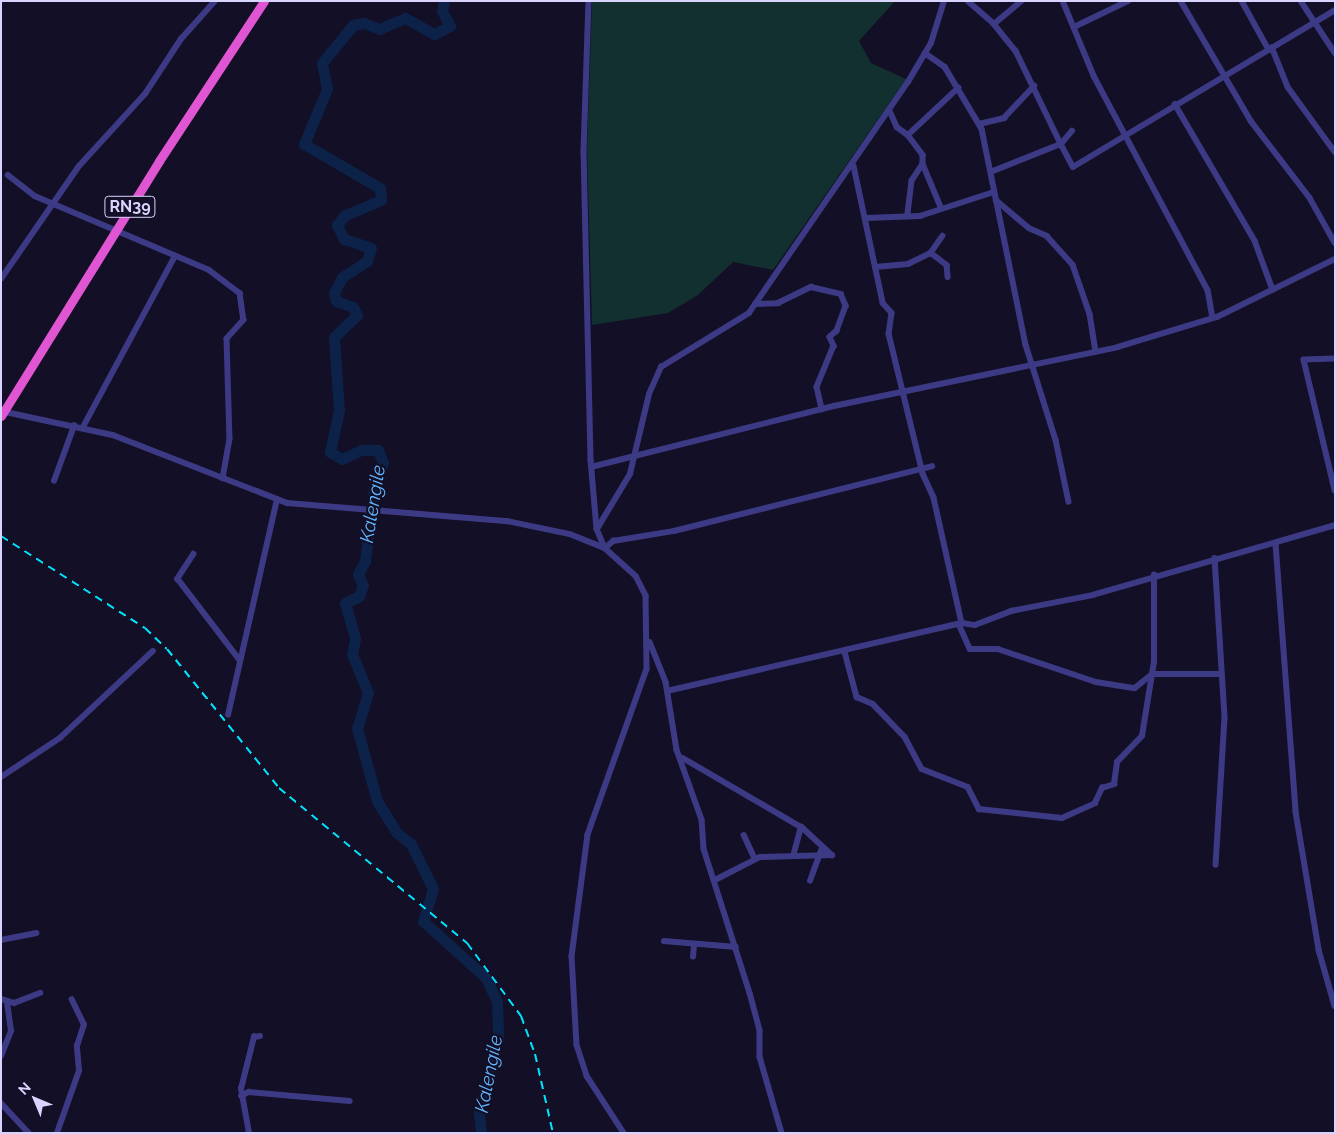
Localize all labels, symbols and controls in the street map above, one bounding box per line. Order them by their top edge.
road number: RN39 [104,193,156,220]
water label: Kalengile [356,463,390,545]
water label: Kalengile [470,1033,508,1115]
north arrow [10,1074,60,1124]
text: N [15,1079,34,1098]

